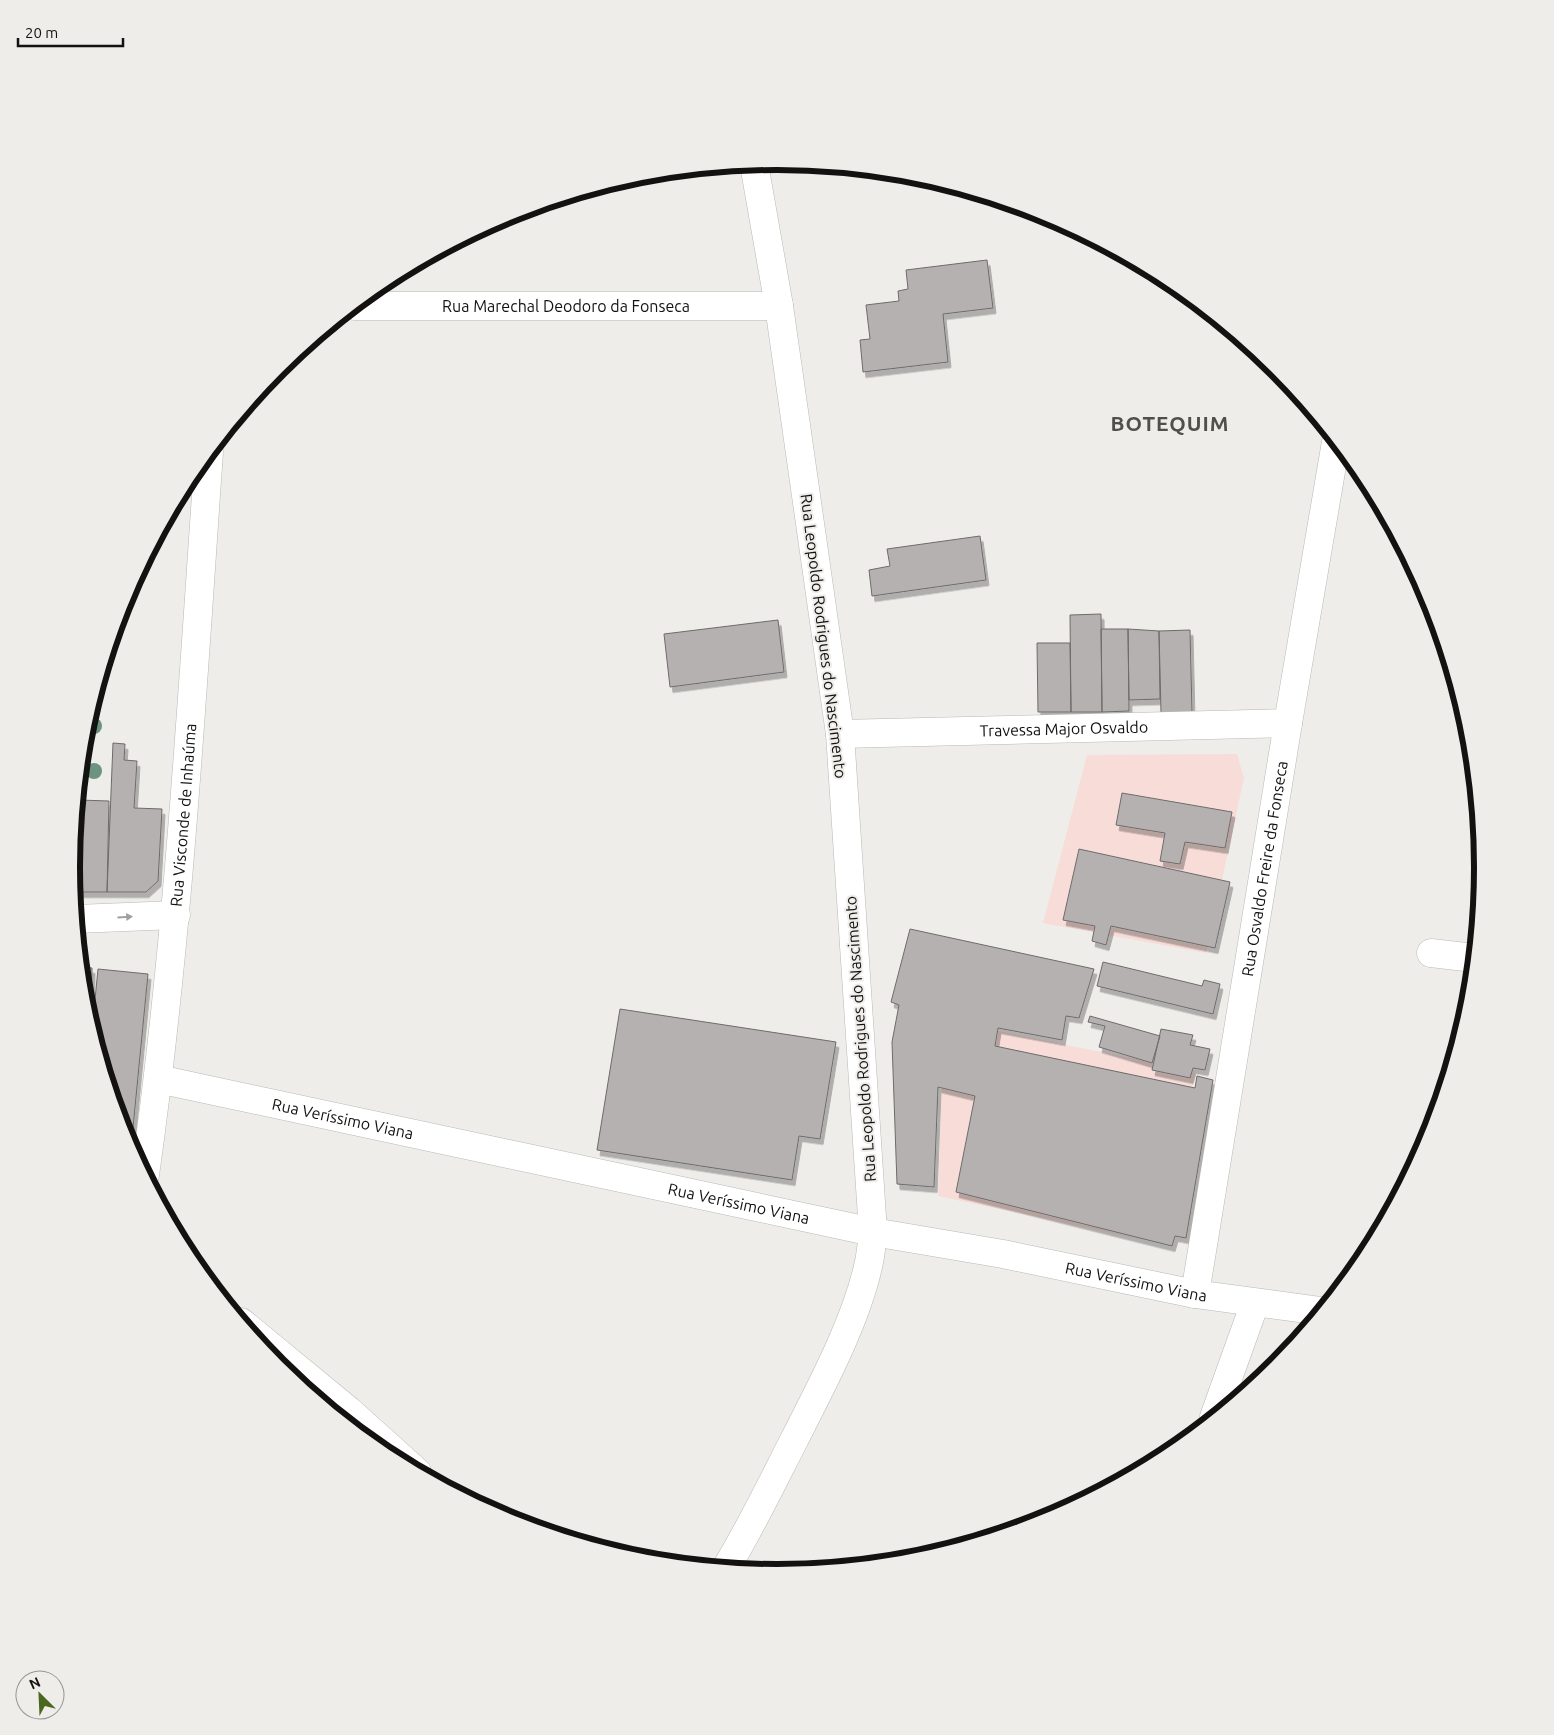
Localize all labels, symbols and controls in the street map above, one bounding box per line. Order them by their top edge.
scale bar [18,15,122,47]
text: 20 m [25,24,58,41]
street label: Rua Marechal Deodoro da Fonseca [442,297,690,315]
district label: BOTEQUIM [1111,411,1229,435]
street label: Rua Leopoldo Rodrigues do Nascimento [798,493,850,779]
street label: Travessa Major Osvaldo [979,717,1148,740]
street label: Rua Visconde de Inhaúma [167,723,199,908]
street label: Rua Osvaldo Freire da Fonseca [1238,759,1291,978]
street label: Rua Leopoldo Rodrigues do Nascimento [841,895,879,1183]
one-way arrow [117,912,133,920]
street label: Rua Veríssimo Viana [270,1095,415,1142]
street label: Rua Veríssimo Viana [666,1179,811,1227]
street label: Rua Veríssimo Viana [1064,1258,1208,1305]
north arrow [15,1670,65,1720]
text: N [27,1674,43,1693]

